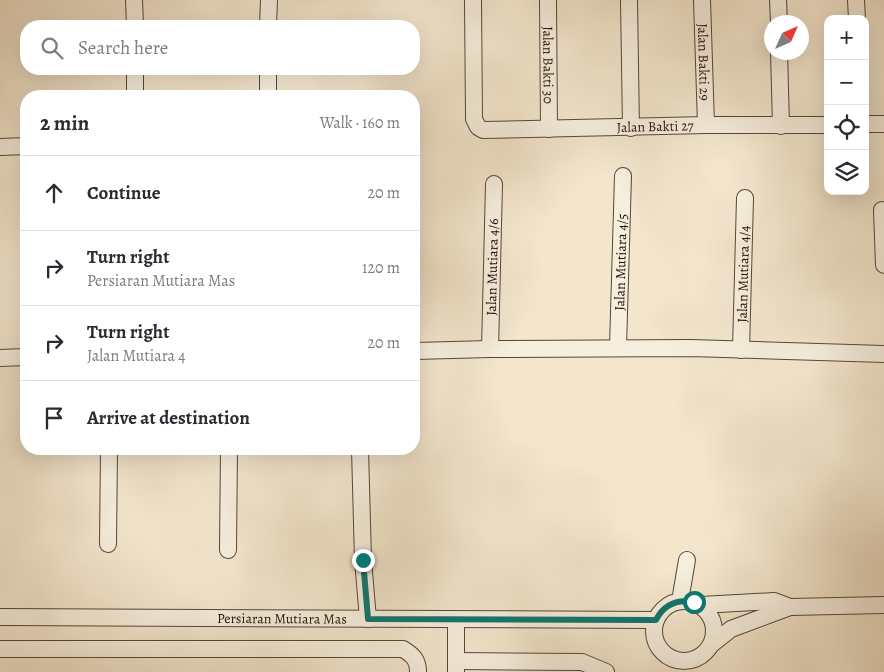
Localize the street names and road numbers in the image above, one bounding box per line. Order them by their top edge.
street label: Jalan Bakti 29 [693,23,715,101]
street label: Jalan Bakti 30 [539,26,558,104]
street label: Jalan Bakti 27 [617,116,694,136]
street label: Jalan Mutiara 4/5 [610,213,631,311]
street label: Jalan Mutiara 4/6 [481,218,503,316]
street label: Jalan Mutiara 4/4 [732,225,754,323]
street label: Persiaran Mutiara Mas [217,608,347,628]

